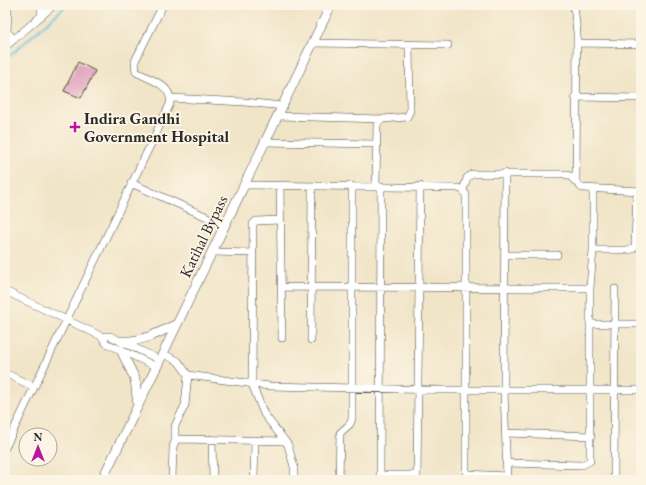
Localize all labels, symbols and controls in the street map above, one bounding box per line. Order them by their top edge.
place label: Indira Gandhi Government Hospital [84,108,229,147]
marker: Indira Gandhi Government Hospital [69,121,81,133]
street label: Katihal Bypass [175,192,232,281]
north arrow [18,427,58,467]
text: N [34,430,43,444]

